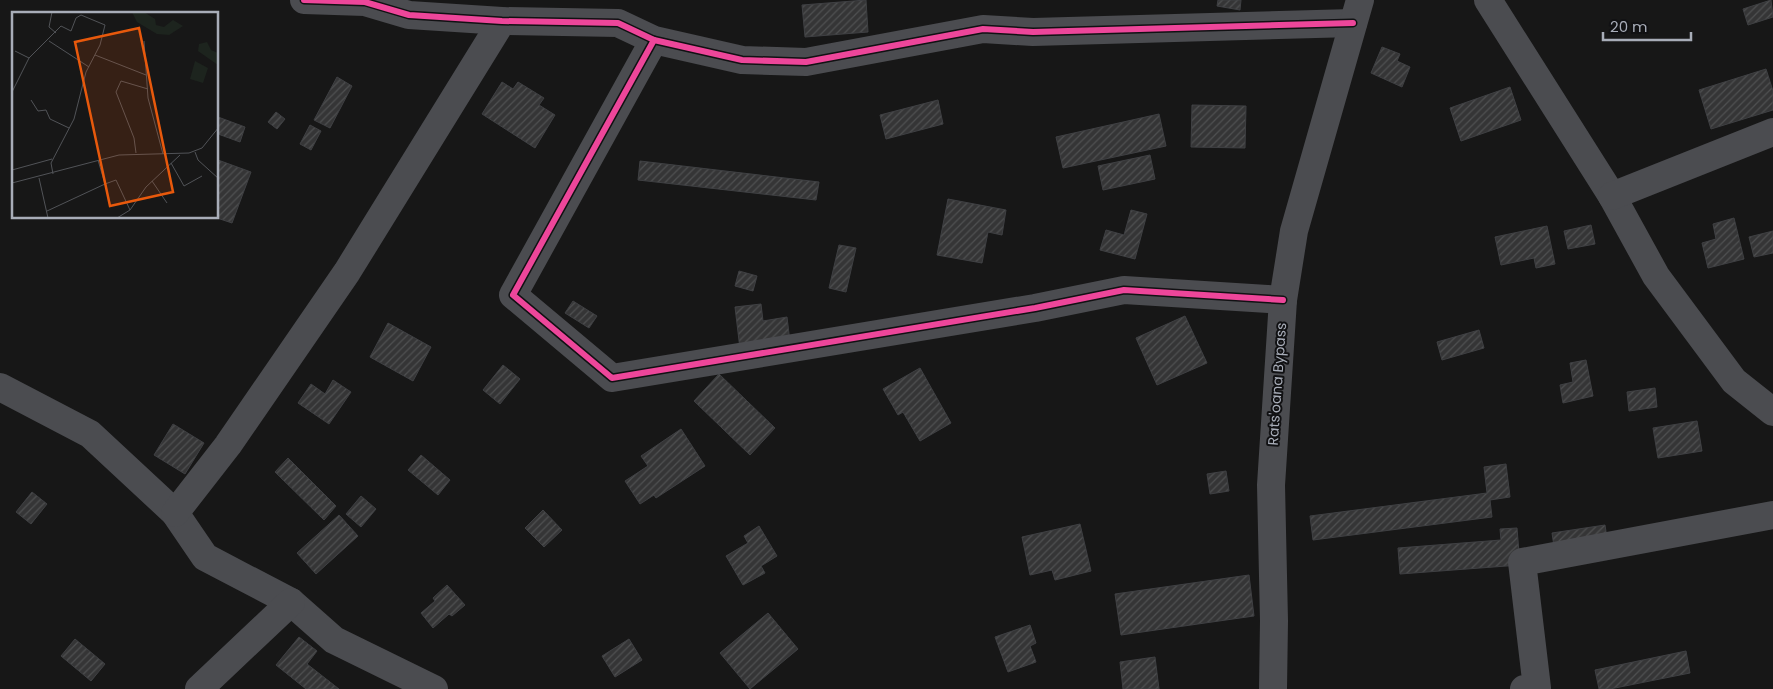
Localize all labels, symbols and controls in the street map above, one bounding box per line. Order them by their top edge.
scale bar [1603,10,1690,42]
inset map [12,12,219,219]
text: 20 m [1610,16,1648,37]
street label: Rats'oana Bypass [1263,322,1291,446]

